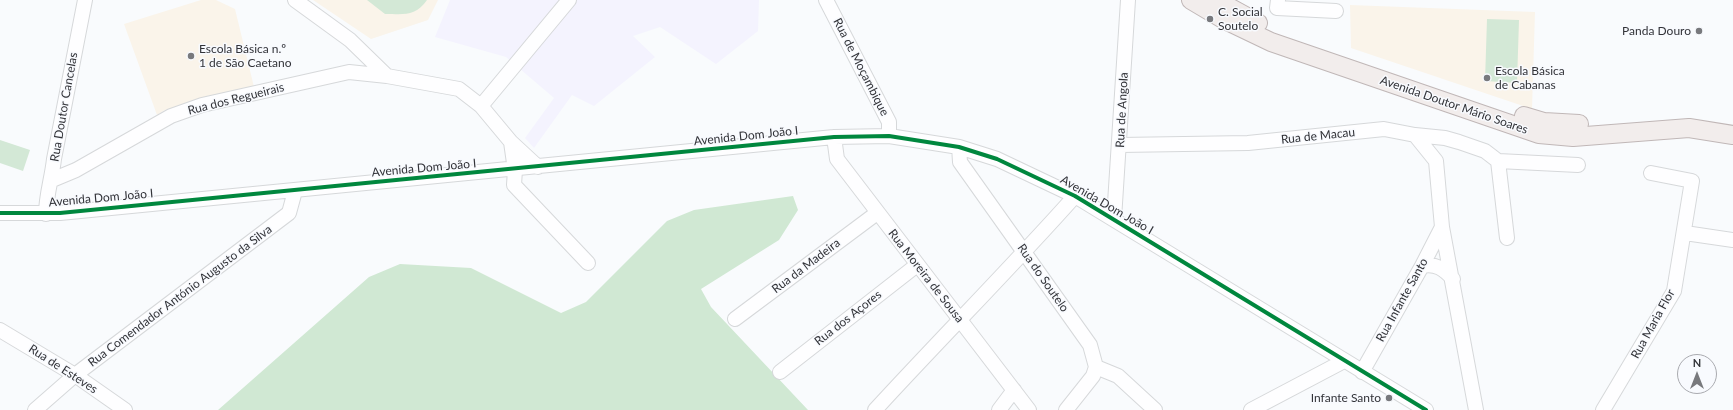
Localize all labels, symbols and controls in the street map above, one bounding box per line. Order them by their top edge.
place label: C. Social Soutelo [1218,5,1263,33]
marker: C. Social Soutelo [1205,14,1215,24]
street label: Rua de Moçambique [830,16,892,118]
place label: Panda Douro [1622,24,1691,38]
marker: Panda Douro [1694,26,1704,36]
place label: Escola Básica n.º 1 de São Caetano [199,42,291,70]
street label: Rua Doutor Cancelas [47,51,81,163]
marker: Escola Básica n.º 1 de São Caetano [186,51,196,61]
place label: Escola Básica de Cabanas [1495,64,1565,92]
street label: Rua de Angola [1113,72,1131,148]
street label: Avenida Doutor Mário Soares [1378,73,1530,137]
marker: Escola Básica de Cabanas [1482,73,1492,83]
street label: Rua dos Regueirais [186,80,286,118]
street label: Avenida Dom João I [693,123,799,149]
street label: Rua de Macau [1280,125,1356,147]
street label: Avenida Dom João I [371,156,477,180]
street label: Avenida Dom João I [1058,173,1156,237]
street label: Avenida Dom João I [48,186,154,210]
street label: Rua Comendador António Augusto da Silva [85,222,275,370]
street label: Rua Moreira de Sousa [885,226,967,326]
street label: Rua da Madeira [769,236,843,296]
street label: Rua do Soutelo [1014,241,1072,315]
street label: Rua Infante Santo [1373,256,1431,344]
street label: Rua dos Açores [812,287,884,349]
street label: Rua Maria Flor [1628,287,1678,361]
street label: Rua de Esteves [26,341,100,397]
north arrow [1677,354,1717,394]
text: N [1693,356,1701,369]
place label: Infante Santo [1311,391,1381,405]
marker: Infante Santo [1384,393,1394,403]

